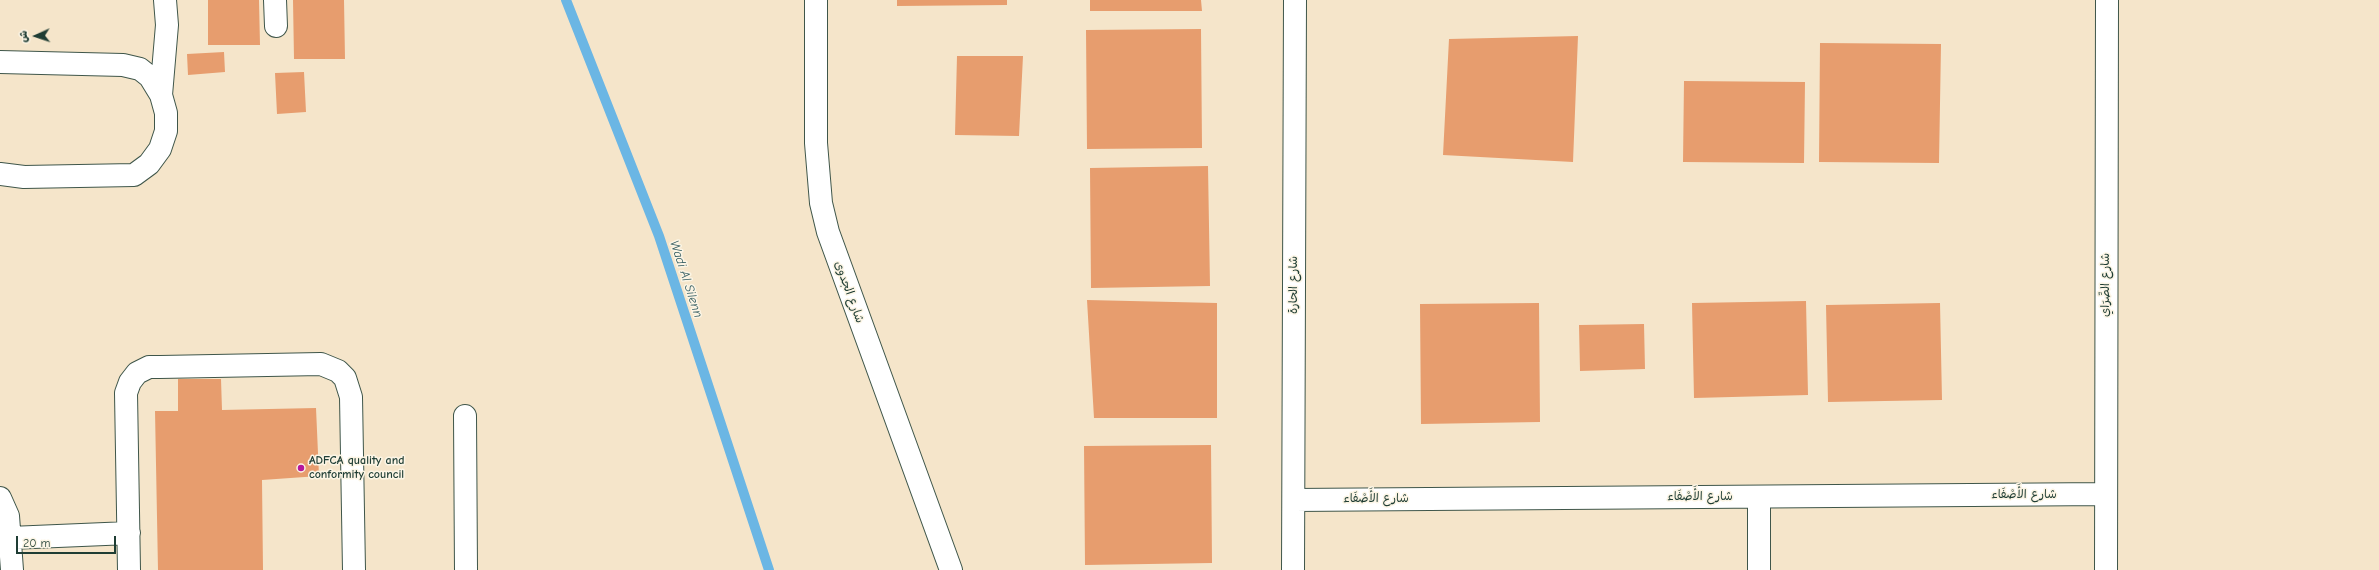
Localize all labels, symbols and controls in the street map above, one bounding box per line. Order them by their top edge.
north arrow [16,16,56,56]
text: ش [17,30,30,43]
water label: Wadi Al Silenn [666,238,706,320]
street label: شارع الصِّرَاي [2099,253,2113,317]
street label: شارع الحارة [1287,256,1301,314]
street label: شارع الجدوى [831,259,867,325]
place label: ADFCA quality and conformity council [309,454,404,482]
marker: ADFCA quality and conformity council [296,463,306,473]
street label: شارع الأَصْفَاء [1991,488,2057,502]
street label: شارع الأَصْفَاء [1667,490,1733,504]
street label: شارع الأَصْفَاء [1343,492,1409,506]
scale bar [18,528,118,554]
text: 20 m [23,536,51,550]

